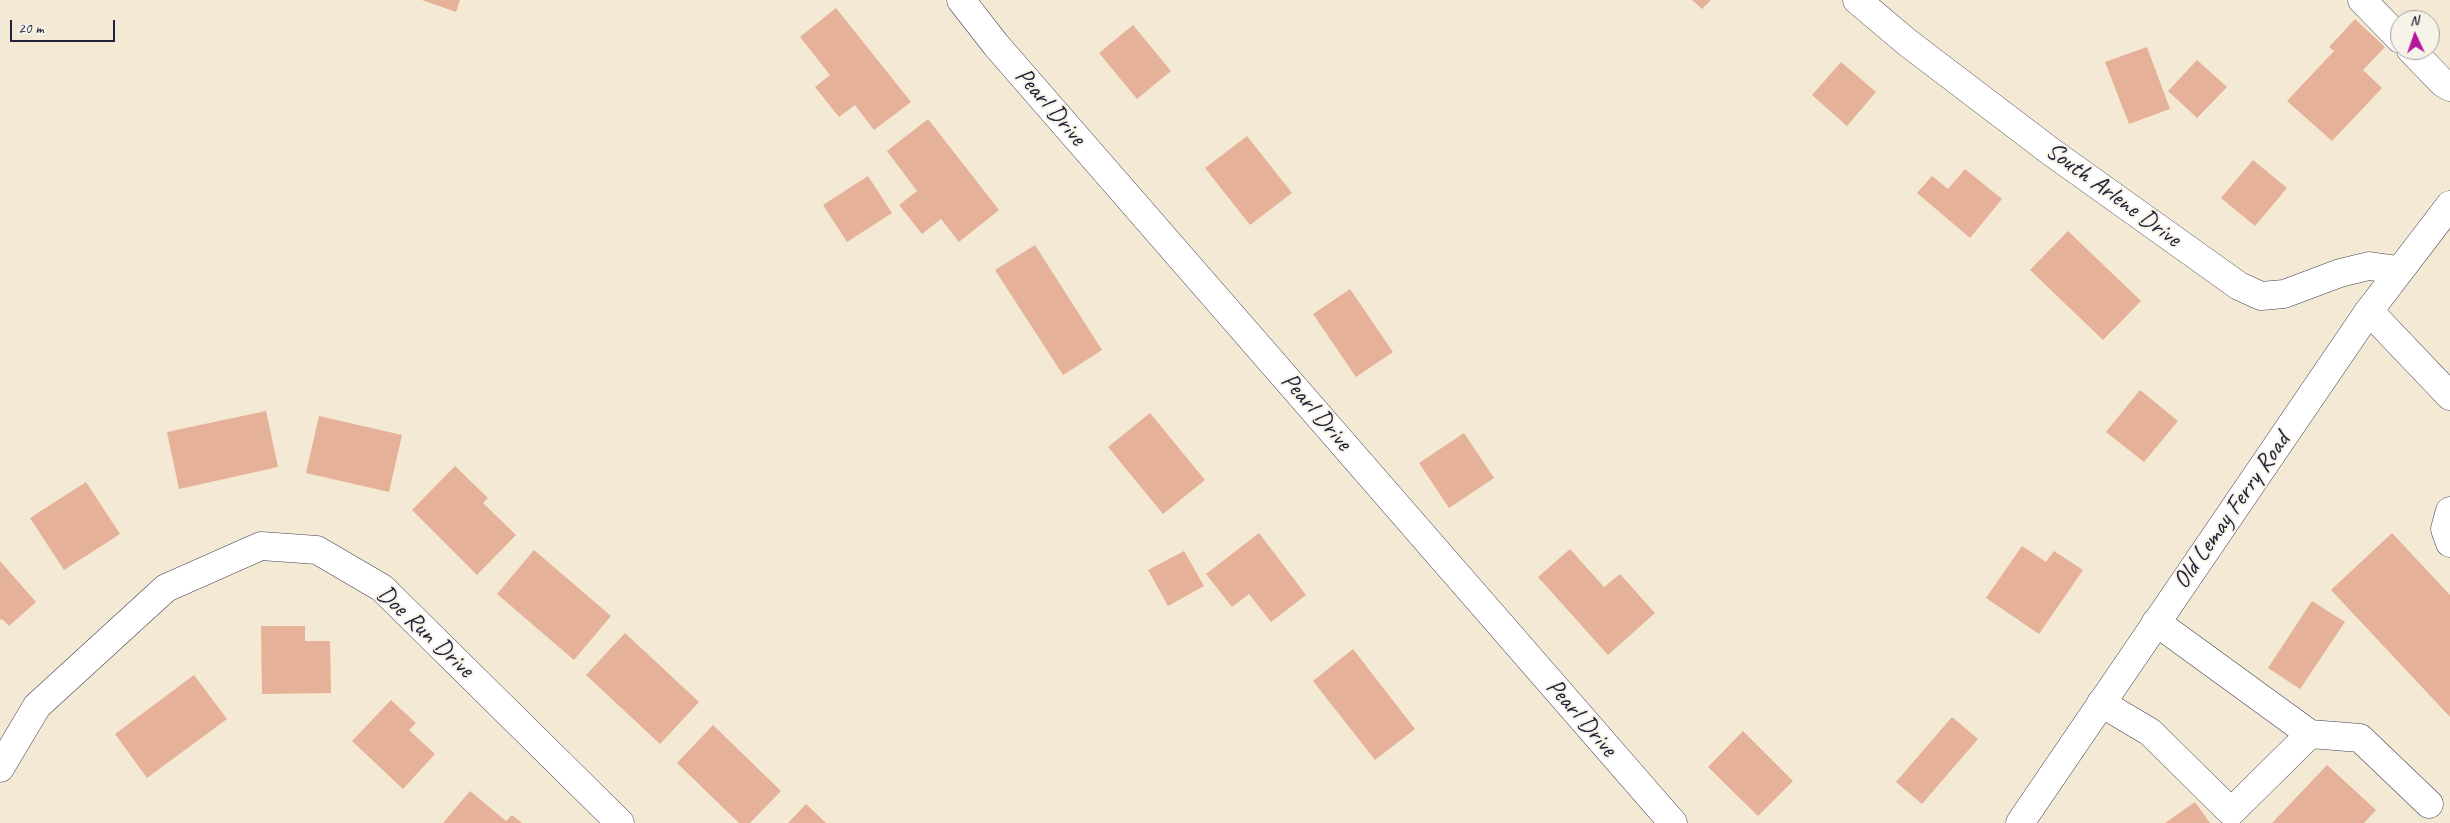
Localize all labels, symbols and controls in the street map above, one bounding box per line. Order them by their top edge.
scale bar [12,10,118,42]
north arrow [2390,10,2440,60]
text: N [2409,12,2419,29]
text: 20 m [18,19,44,38]
street label: Pearl Drive [1008,62,1092,152]
street label: South Arlene Drive [2040,136,2186,254]
street label: Pearl Drive [1274,367,1358,457]
street label: Old Lemay Ferry Road [2167,427,2297,595]
street label: Doe Run Drive [370,579,480,685]
street label: Pearl Drive [1539,673,1623,763]

